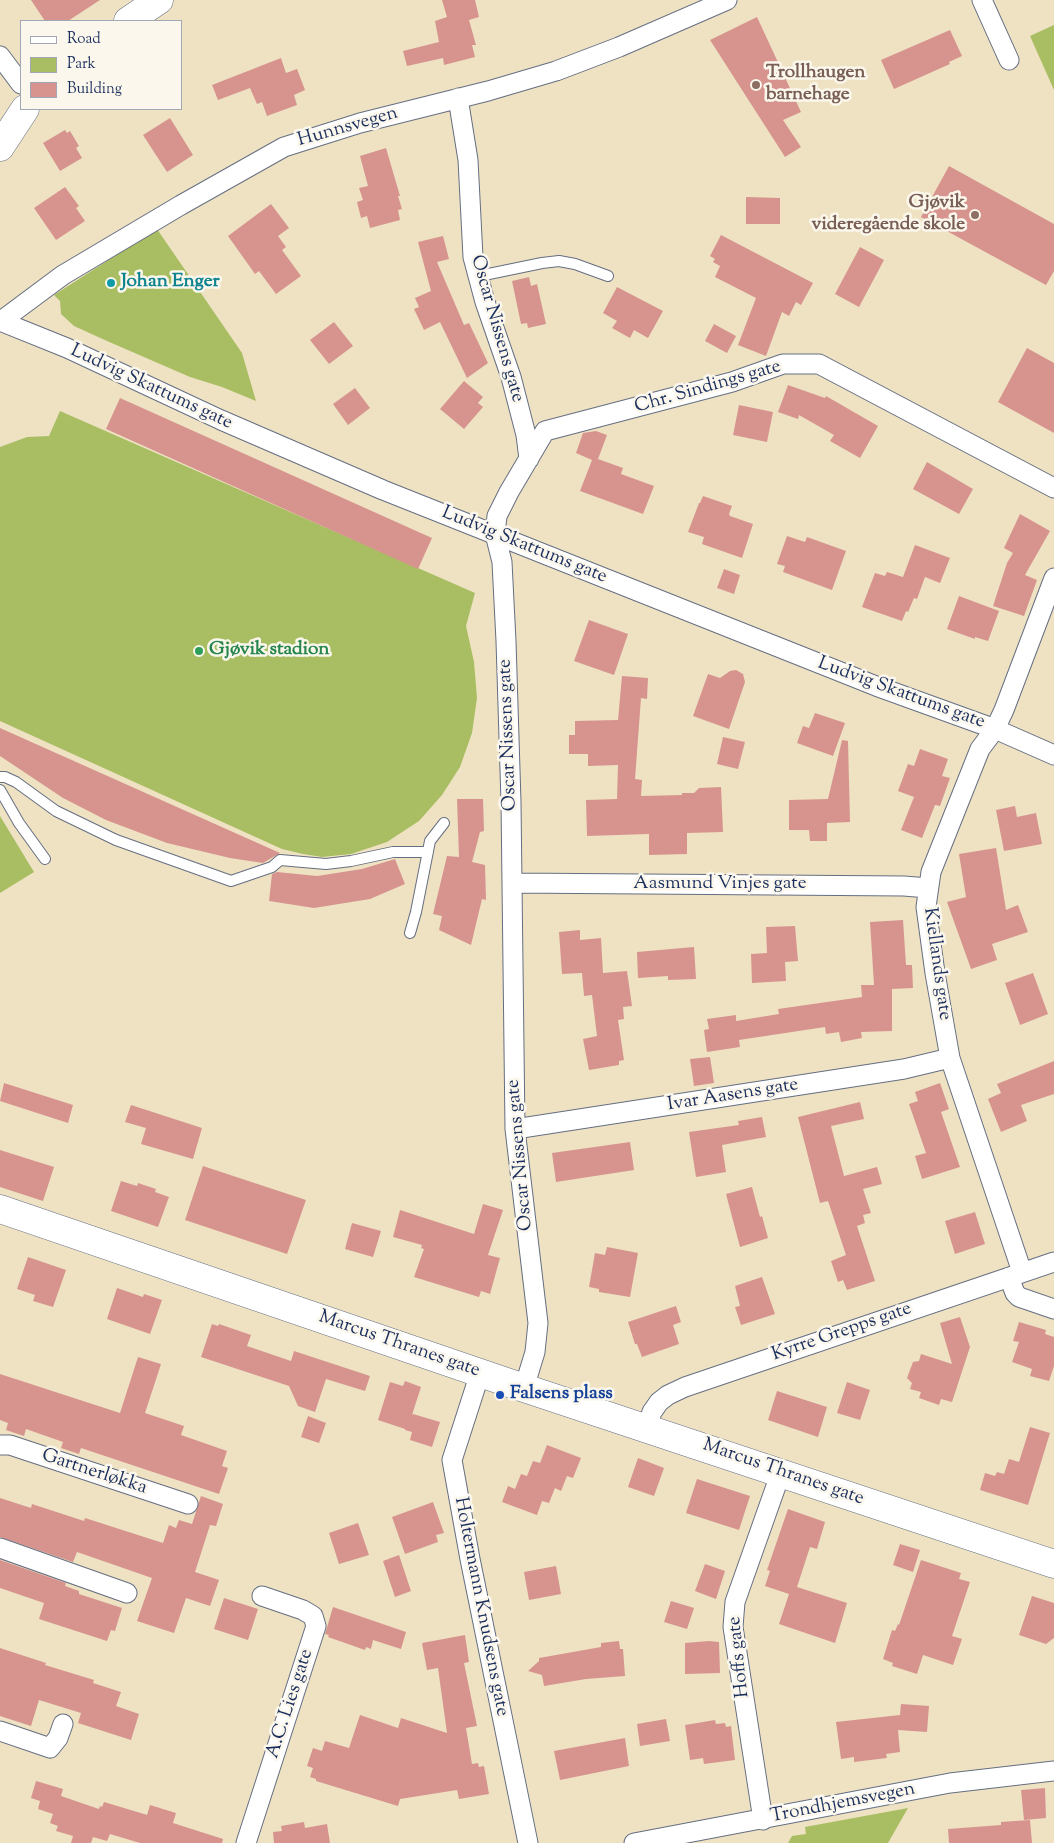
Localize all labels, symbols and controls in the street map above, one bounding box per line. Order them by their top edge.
legend [20,20,182,110]
text: Road [67,29,101,50]
text: Park [67,54,96,75]
place label: Trollhaugen barnehage [766,63,866,107]
text: Building [67,79,122,100]
marker: Trollhaugen barnehage [750,79,762,91]
street label: Hunnsvegen [295,103,401,153]
place label: Gjøvik videregående skole [812,193,965,237]
marker: Gjøvik videregående skole [969,209,981,221]
street label: Oscar Nissens gate [464,253,528,405]
place label: Johan Enger [121,272,220,294]
marker: Johan Enger [105,277,117,289]
street label: Ludvig Skattums gate [66,340,236,436]
street label: Chr. Sindings gate [632,356,784,420]
street label: Ludvig Skattums gate [438,502,610,590]
place label: Gjøvik stadion [209,640,330,662]
marker: Gjøvik stadion [193,645,205,657]
street label: Ludvig Skattums gate [814,653,988,735]
street label: Oscar Nissens gate [495,659,523,811]
street label: Aasmund Vinjes gate [633,874,807,896]
street label: Kiellands gate [917,906,955,1022]
street label: Ivar Aasens gate [666,1074,800,1118]
street label: Oscar Nissens gate [503,1078,539,1232]
street label: Kyrre Grepps gate [769,1298,915,1368]
street label: Marcus Thranes gate [315,1307,483,1383]
place label: Falsens plass [510,1384,613,1406]
marker: Falsens plass [494,1389,506,1401]
street label: Marcus Thranes gate [699,1435,867,1511]
street label: Gartnerløkka [38,1445,150,1501]
street label: Holtermann Knudsens gate [448,1496,512,1718]
street label: Hoffs gate [724,1615,756,1699]
street label: A.C. Lies gate [263,1647,319,1761]
street label: Trondhjemsvegen [769,1779,917,1829]

